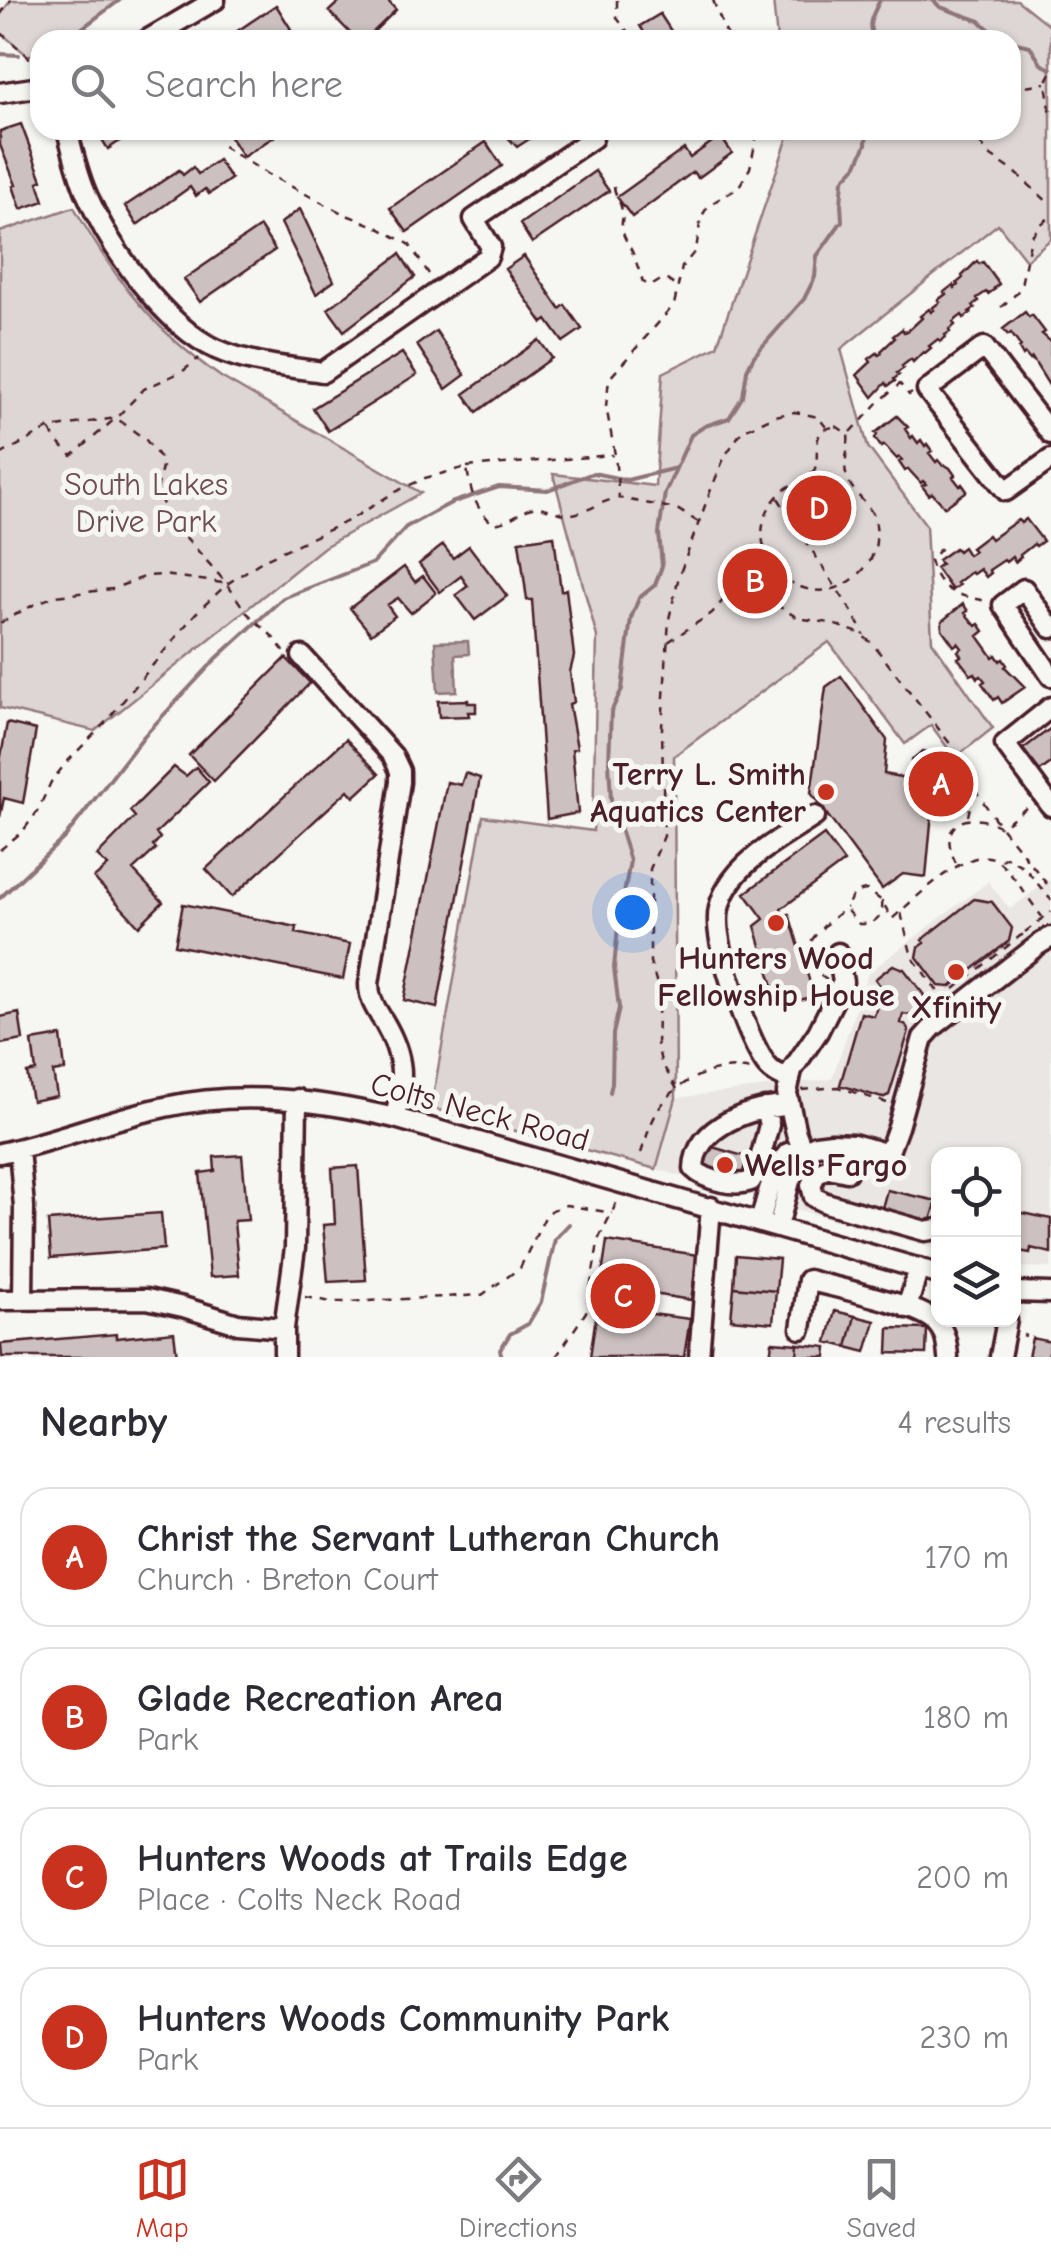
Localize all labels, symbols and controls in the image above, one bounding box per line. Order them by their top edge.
search box [30,30,1021,140]
icon: search [65,58,120,113]
text: Search here [145,63,343,107]
park label: South Lakes Drive Park [64,466,228,540]
pin: D [786,470,852,546]
pin: B [722,544,788,618]
pin: A [908,746,974,822]
place label: Terry L. Smith Aquatics Center [590,756,806,830]
marker: Terry L. Smith Aquatics Center [815,781,837,803]
your location [607,887,658,938]
marker: Hunters Wood Fellowship House [765,912,787,934]
place label: Hunters Wood Fellowship House [657,940,895,1014]
marker: Xfinity [945,961,967,983]
place label: Xfinity [911,989,1002,1026]
street label: Colts Neck Road [367,1065,593,1159]
place label: Wells Fargo [745,1147,907,1184]
map controls [931,1147,1021,1327]
button: locate [931,1147,1021,1237]
marker: Wells Fargo [714,1154,736,1176]
button: layers [931,1237,1021,1327]
pin: C [590,1258,656,1334]
text: Nearby [40,1398,167,1447]
text: 4 results [898,1404,1011,1441]
text: Christ the Servant Lutheran Church [137,1517,720,1561]
text: A [66,1539,83,1576]
text: 170 m [925,1539,1009,1576]
text: Church · Breton Court [137,1561,438,1598]
text: Glade Recreation Area [137,1677,504,1721]
text: B [65,1699,84,1736]
text: 180 m [923,1699,1009,1736]
text: Park [137,1721,198,1758]
text: Hunters Woods at Trails Edge [137,1837,628,1881]
text: C [65,1859,84,1896]
text: 200 m [916,1859,1009,1896]
text: Place · Colts Neck Road [137,1881,461,1918]
text: Hunters Woods Community Park [137,1997,669,2041]
text: D [65,2019,84,2056]
text: 230 m [919,2019,1009,2056]
text: Park [137,2041,198,2078]
tab: Map [135,2152,190,2244]
tab: Directions [459,2152,577,2244]
tab: Saved [846,2152,916,2244]

